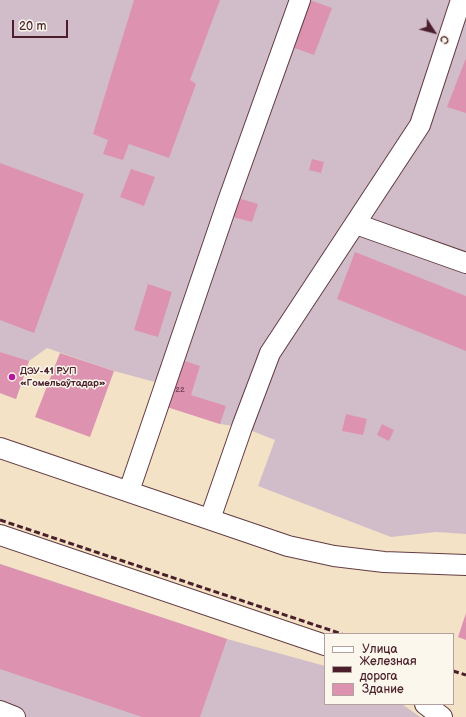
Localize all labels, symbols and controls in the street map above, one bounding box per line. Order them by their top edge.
scale bar [14,12,70,38]
north arrow [414,12,454,52]
text: 20 m [19,19,46,34]
text: С [437,32,452,46]
place label: ДЭУ-41 РУП «Гомельаўтадар» [20,365,106,388]
marker: ДЭУ-41 РУП «Гомельаўтадар» [7,372,17,382]
house number: 22 [175,385,185,395]
legend [324,633,454,705]
text: Улица [362,642,398,657]
text: Железная дорога [360,654,417,684]
text: Здание [362,682,404,697]

